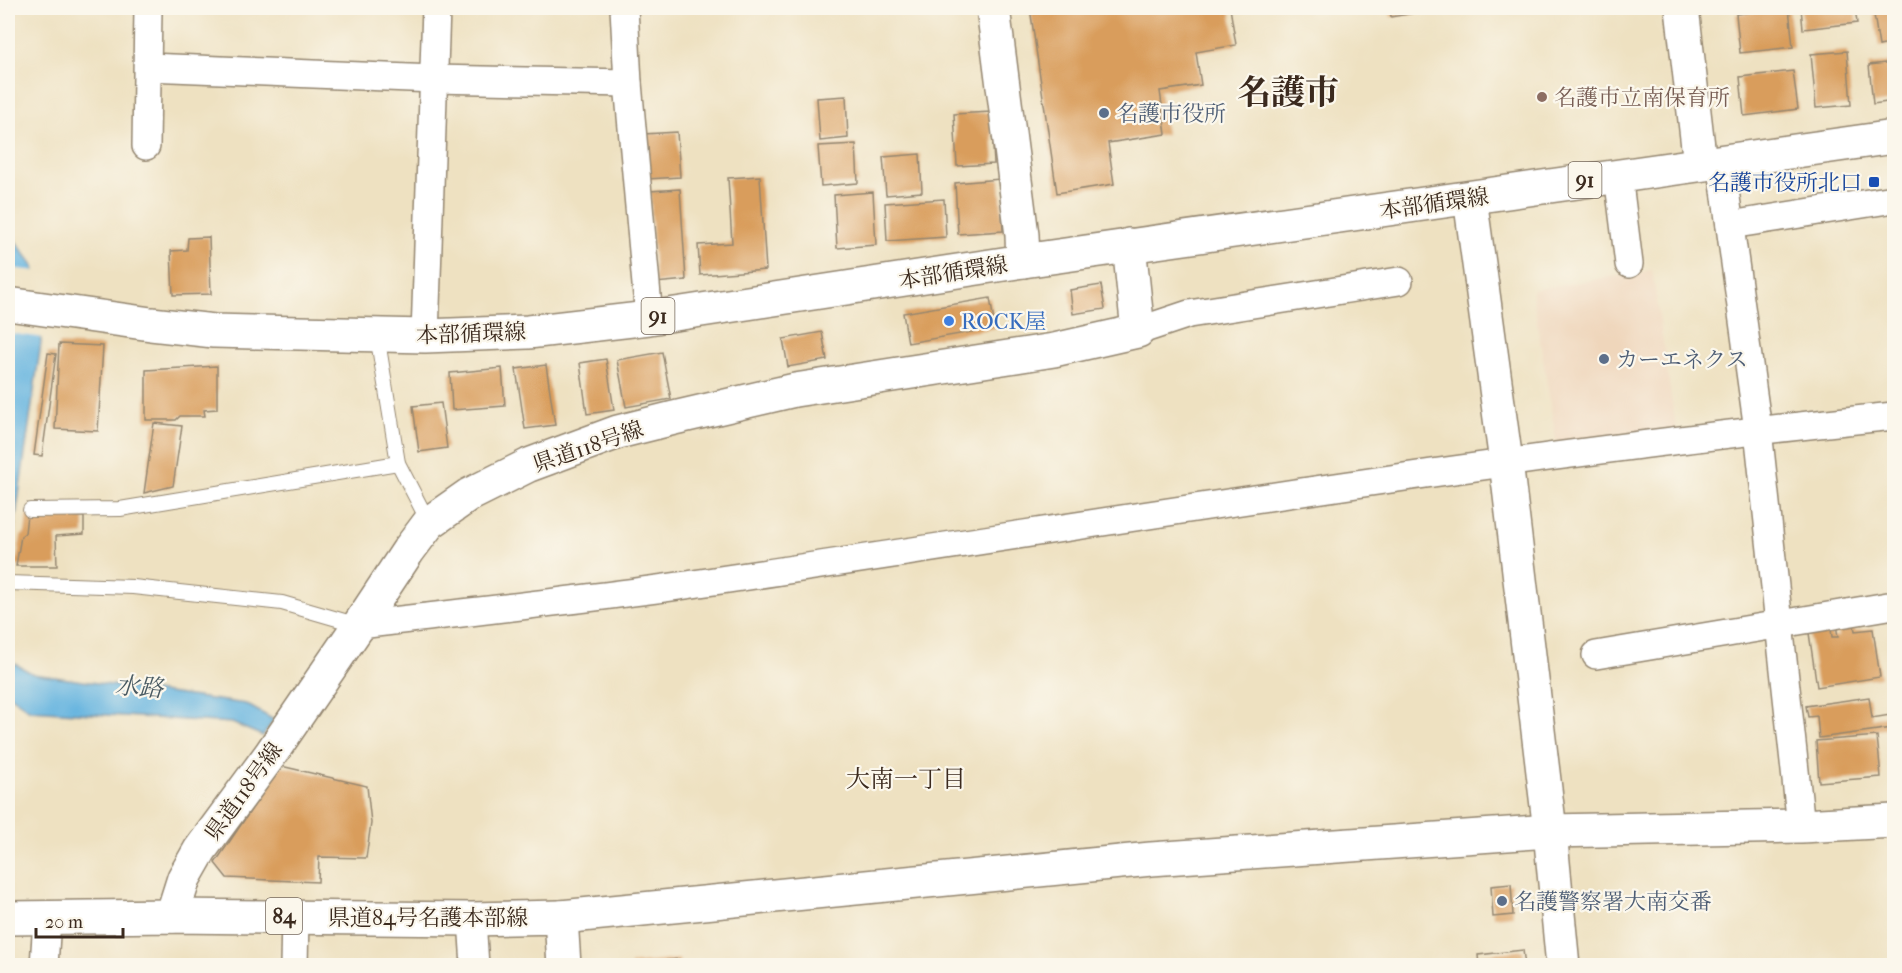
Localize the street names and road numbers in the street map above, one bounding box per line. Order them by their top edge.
road number: 91 [1568,162,1602,198]
street label: 本部循環線 [1378,183,1490,225]
street label: 本部循環線 [897,252,1010,294]
road number: 91 [642,298,674,334]
street label: 本部循環線 [416,319,526,349]
street label: 県道118号線 [530,416,647,478]
street label: 県道118号線 [200,738,288,846]
road number: 84 [266,898,302,934]
street label: 県道84号名護本部線 [328,905,528,931]

